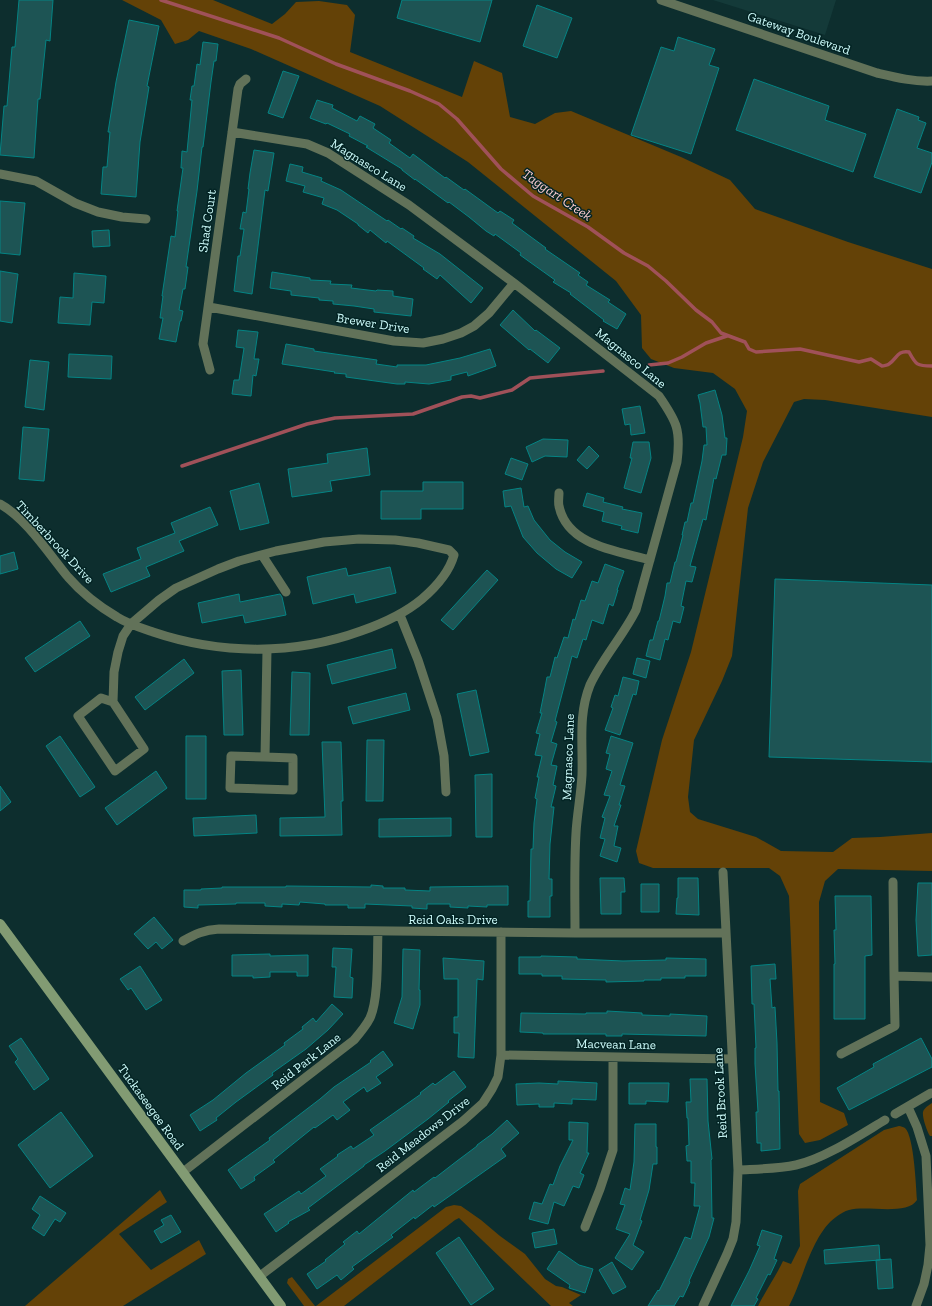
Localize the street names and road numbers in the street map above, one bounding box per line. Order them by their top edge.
street label: Gateway Boulevard [746,8,852,58]
street label: Magnasco Lane [328,136,410,194]
street label: Shad Court [195,188,219,253]
street label: Brewer Drive [335,310,411,336]
street label: Magnasco Lane [593,325,669,391]
street label: Timberbrook Drive [13,498,97,586]
street label: Magnasco Lane [559,713,577,801]
street label: Reid Oaks Drive [408,912,498,927]
street label: Reid Park Lane [269,1029,343,1093]
street label: Macvean Lane [576,1036,656,1052]
street label: Reid Brook Lane [710,1047,730,1139]
street label: Tuckaseegee Road [115,1061,187,1153]
street label: Reid Meadows Drive [373,1093,473,1175]

